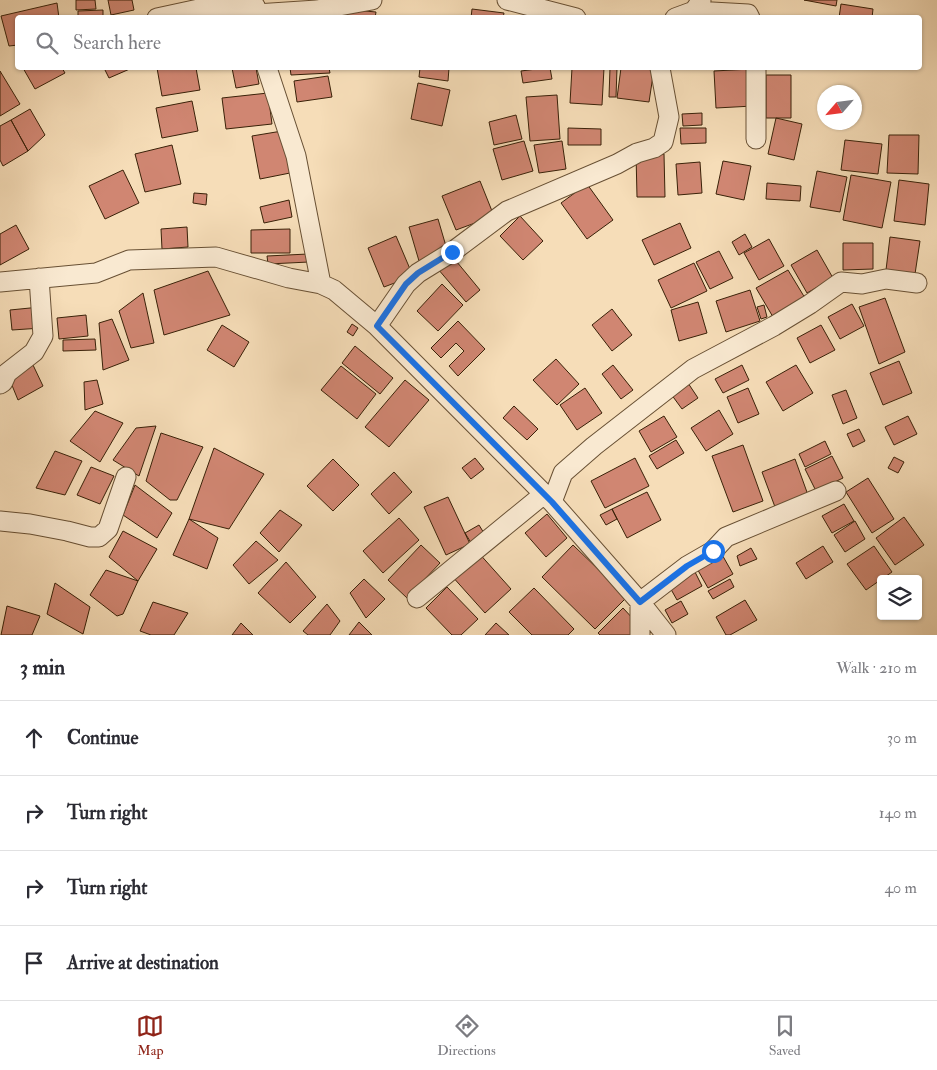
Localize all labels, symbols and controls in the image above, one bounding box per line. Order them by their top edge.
search box [15,15,922,70]
icon: search [33,29,61,57]
text: Search here [73,31,161,55]
north arrow [817,85,862,130]
route end [441,241,464,264]
route start [702,540,725,563]
map controls [877,575,922,620]
button: layers [877,575,922,620]
text: 3 min [20,654,65,681]
text: Walk · 210 m [836,658,917,678]
icon: ahead [20,724,48,752]
text: Continue [67,726,138,750]
text: 30 m [887,728,917,748]
icon: right [20,799,48,827]
text: Turn right [67,801,147,825]
text: 140 m [879,803,917,823]
icon: right [20,874,48,902]
text: Turn right [67,876,147,900]
text: 40 m [884,878,917,898]
icon: arrive [20,949,48,977]
text: Arrive at destination [67,951,219,975]
tab: Map [136,1012,164,1059]
tab: Directions [437,1012,496,1059]
tab: Saved [769,1012,801,1059]

